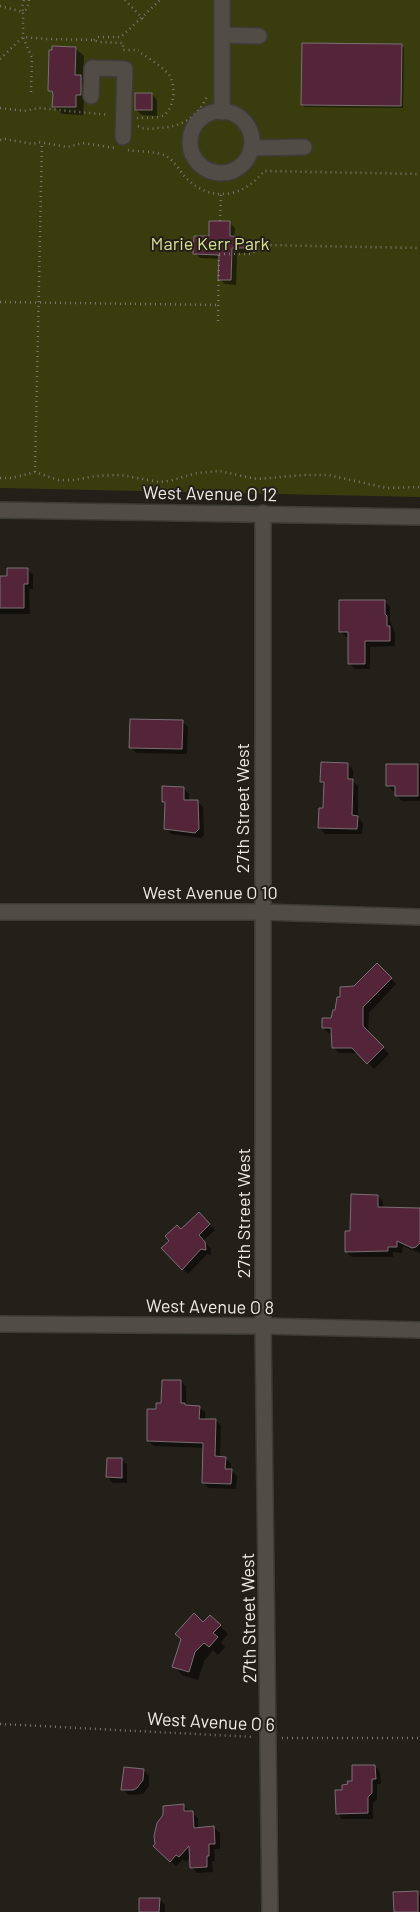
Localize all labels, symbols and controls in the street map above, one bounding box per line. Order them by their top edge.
park label: Marie Kerr Park [151,232,269,254]
street label: West Avenue O 12 [142,481,278,505]
street label: 27th Street West [231,743,253,873]
street label: West Avenue O 10 [142,881,278,903]
street label: 27th Street West [232,1148,254,1278]
street label: West Avenue O 8 [146,1294,274,1318]
street label: 27th Street West [236,1553,260,1683]
street label: West Avenue O 6 [147,1707,276,1735]

